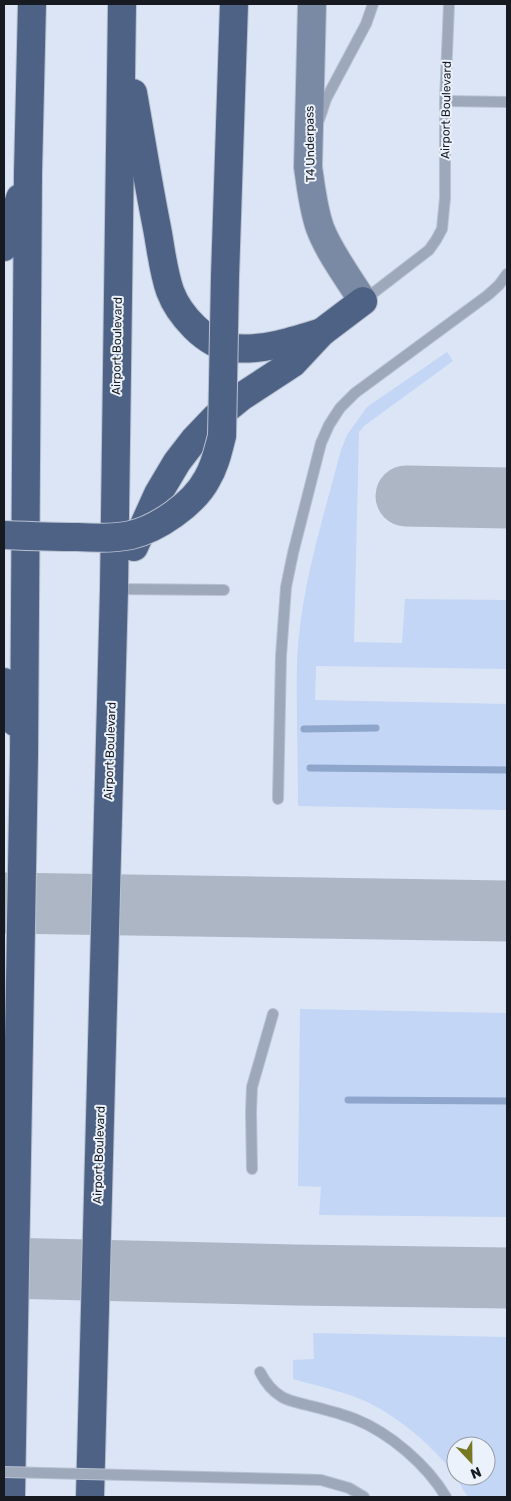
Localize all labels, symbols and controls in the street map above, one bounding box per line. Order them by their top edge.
street label: Airport Boulevard [438,61,454,159]
street label: T4 Underpass [302,105,318,183]
street label: Airport Boulevard [109,297,125,395]
street label: Airport Boulevard [101,702,119,800]
street label: Airport Boulevard [90,1106,108,1204]
north arrow [446,1436,496,1486]
text: N [468,1463,484,1482]

